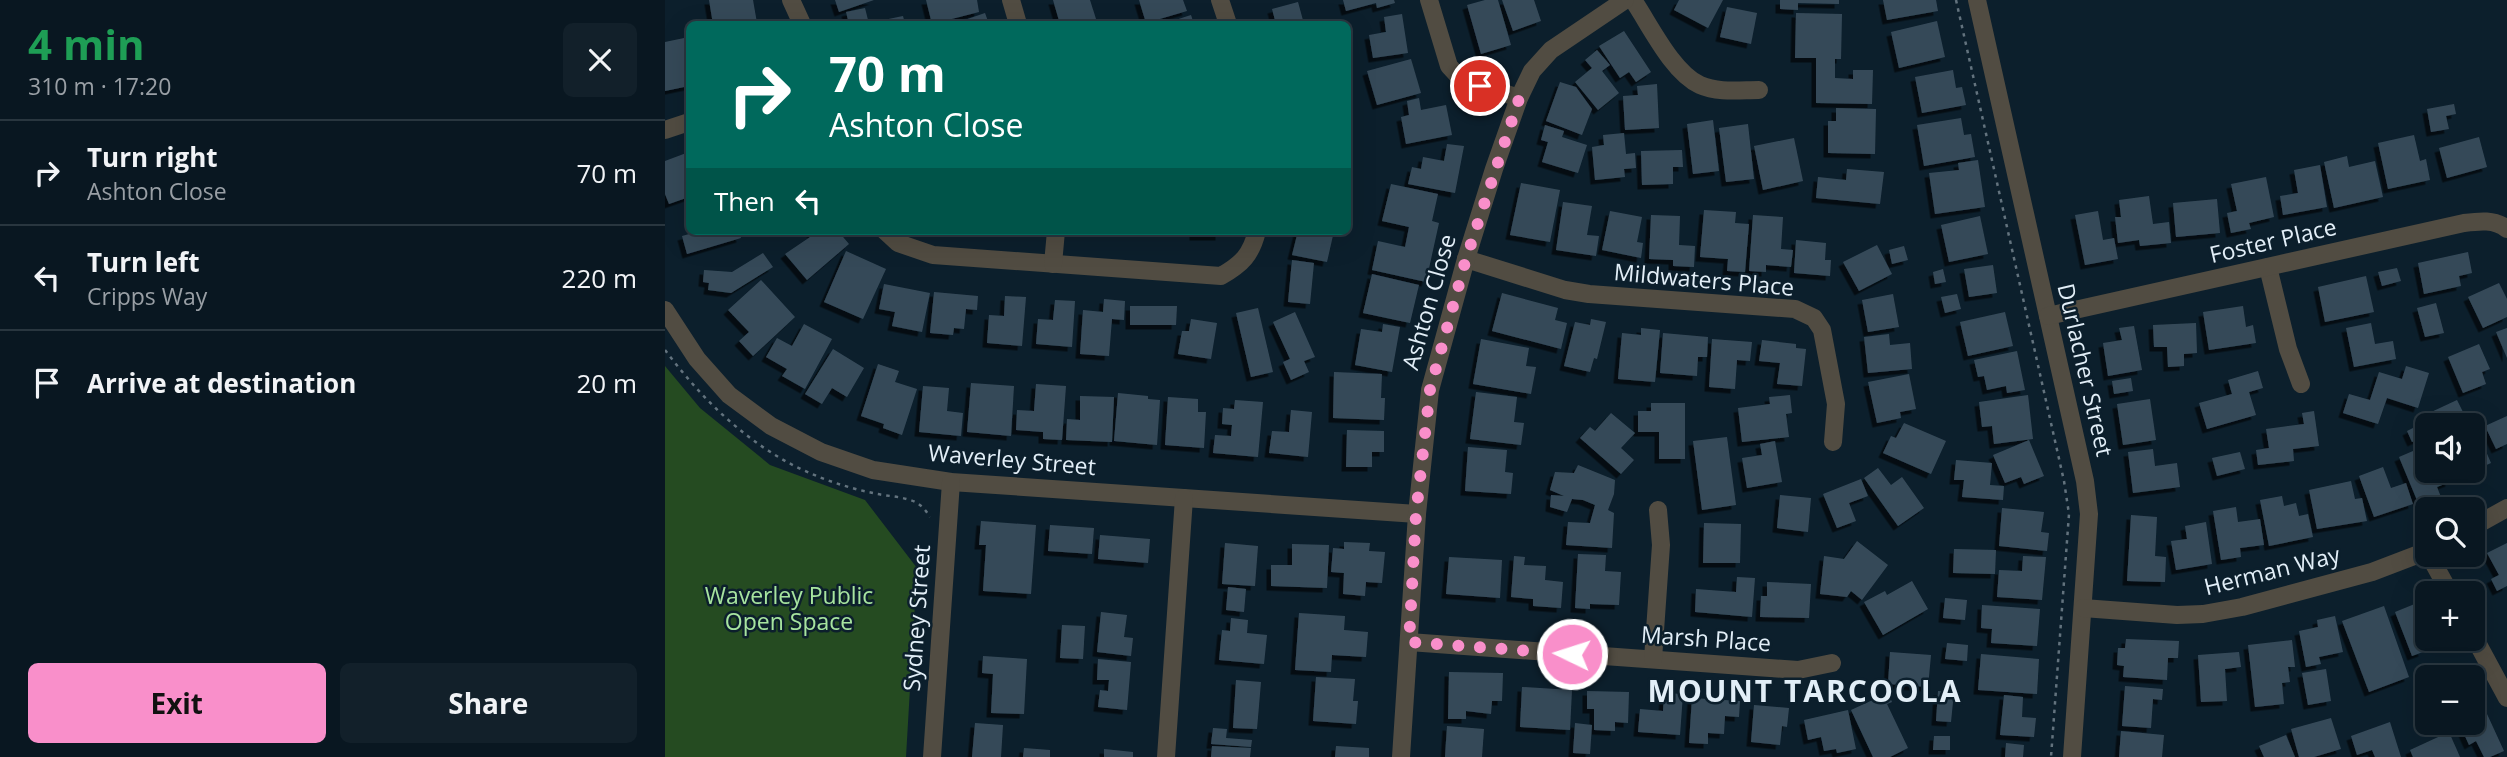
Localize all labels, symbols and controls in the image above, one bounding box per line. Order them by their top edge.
text: 4 min [28,15,145,72]
button: close [563,23,637,97]
text: 70 m [829,40,946,106]
icon: right [714,49,805,140]
pin [1450,56,1510,116]
icon: arrive [1461,67,1499,105]
text: 310 m · 17:20 [28,70,171,102]
text: Ashton Close [829,103,1023,146]
text: Turn right [87,139,218,175]
icon: right [28,154,66,192]
text: 70 m [576,155,637,191]
text: Ashton Close [87,175,227,207]
icon: left [789,182,827,220]
text: Then [714,183,775,219]
street label: Foster Place [2206,210,2339,270]
street label: Ashton Close [1393,230,1463,373]
text: Turn left [87,244,199,280]
street label: Mildwaters Place [1613,255,1796,303]
icon: left [28,259,66,297]
text: 220 m [562,260,637,296]
text: Cripps Way [87,280,207,312]
street label: Durlacher Street [2051,280,2121,459]
icon: arrive [28,364,66,402]
text: Arrive at destination [87,365,356,401]
text: 20 m [576,365,637,401]
map controls [2415,413,2485,735]
button: sound [2415,413,2485,483]
street label: Waverley Street [927,436,1097,482]
button: search [2415,497,2485,567]
street label: Herman Way [2200,538,2344,602]
street label: Sydney Street [895,544,937,692]
park label: Waverley Public Open Space [705,579,873,637]
button: + [2415,581,2485,651]
position arrow [1535,617,1609,691]
street label: Marsh Place [1640,617,1772,659]
button: Exit [28,663,326,743]
button: Share [340,663,637,743]
button: − [2415,665,2485,735]
district label: MOUNT TARCOOLA [1648,670,1962,711]

